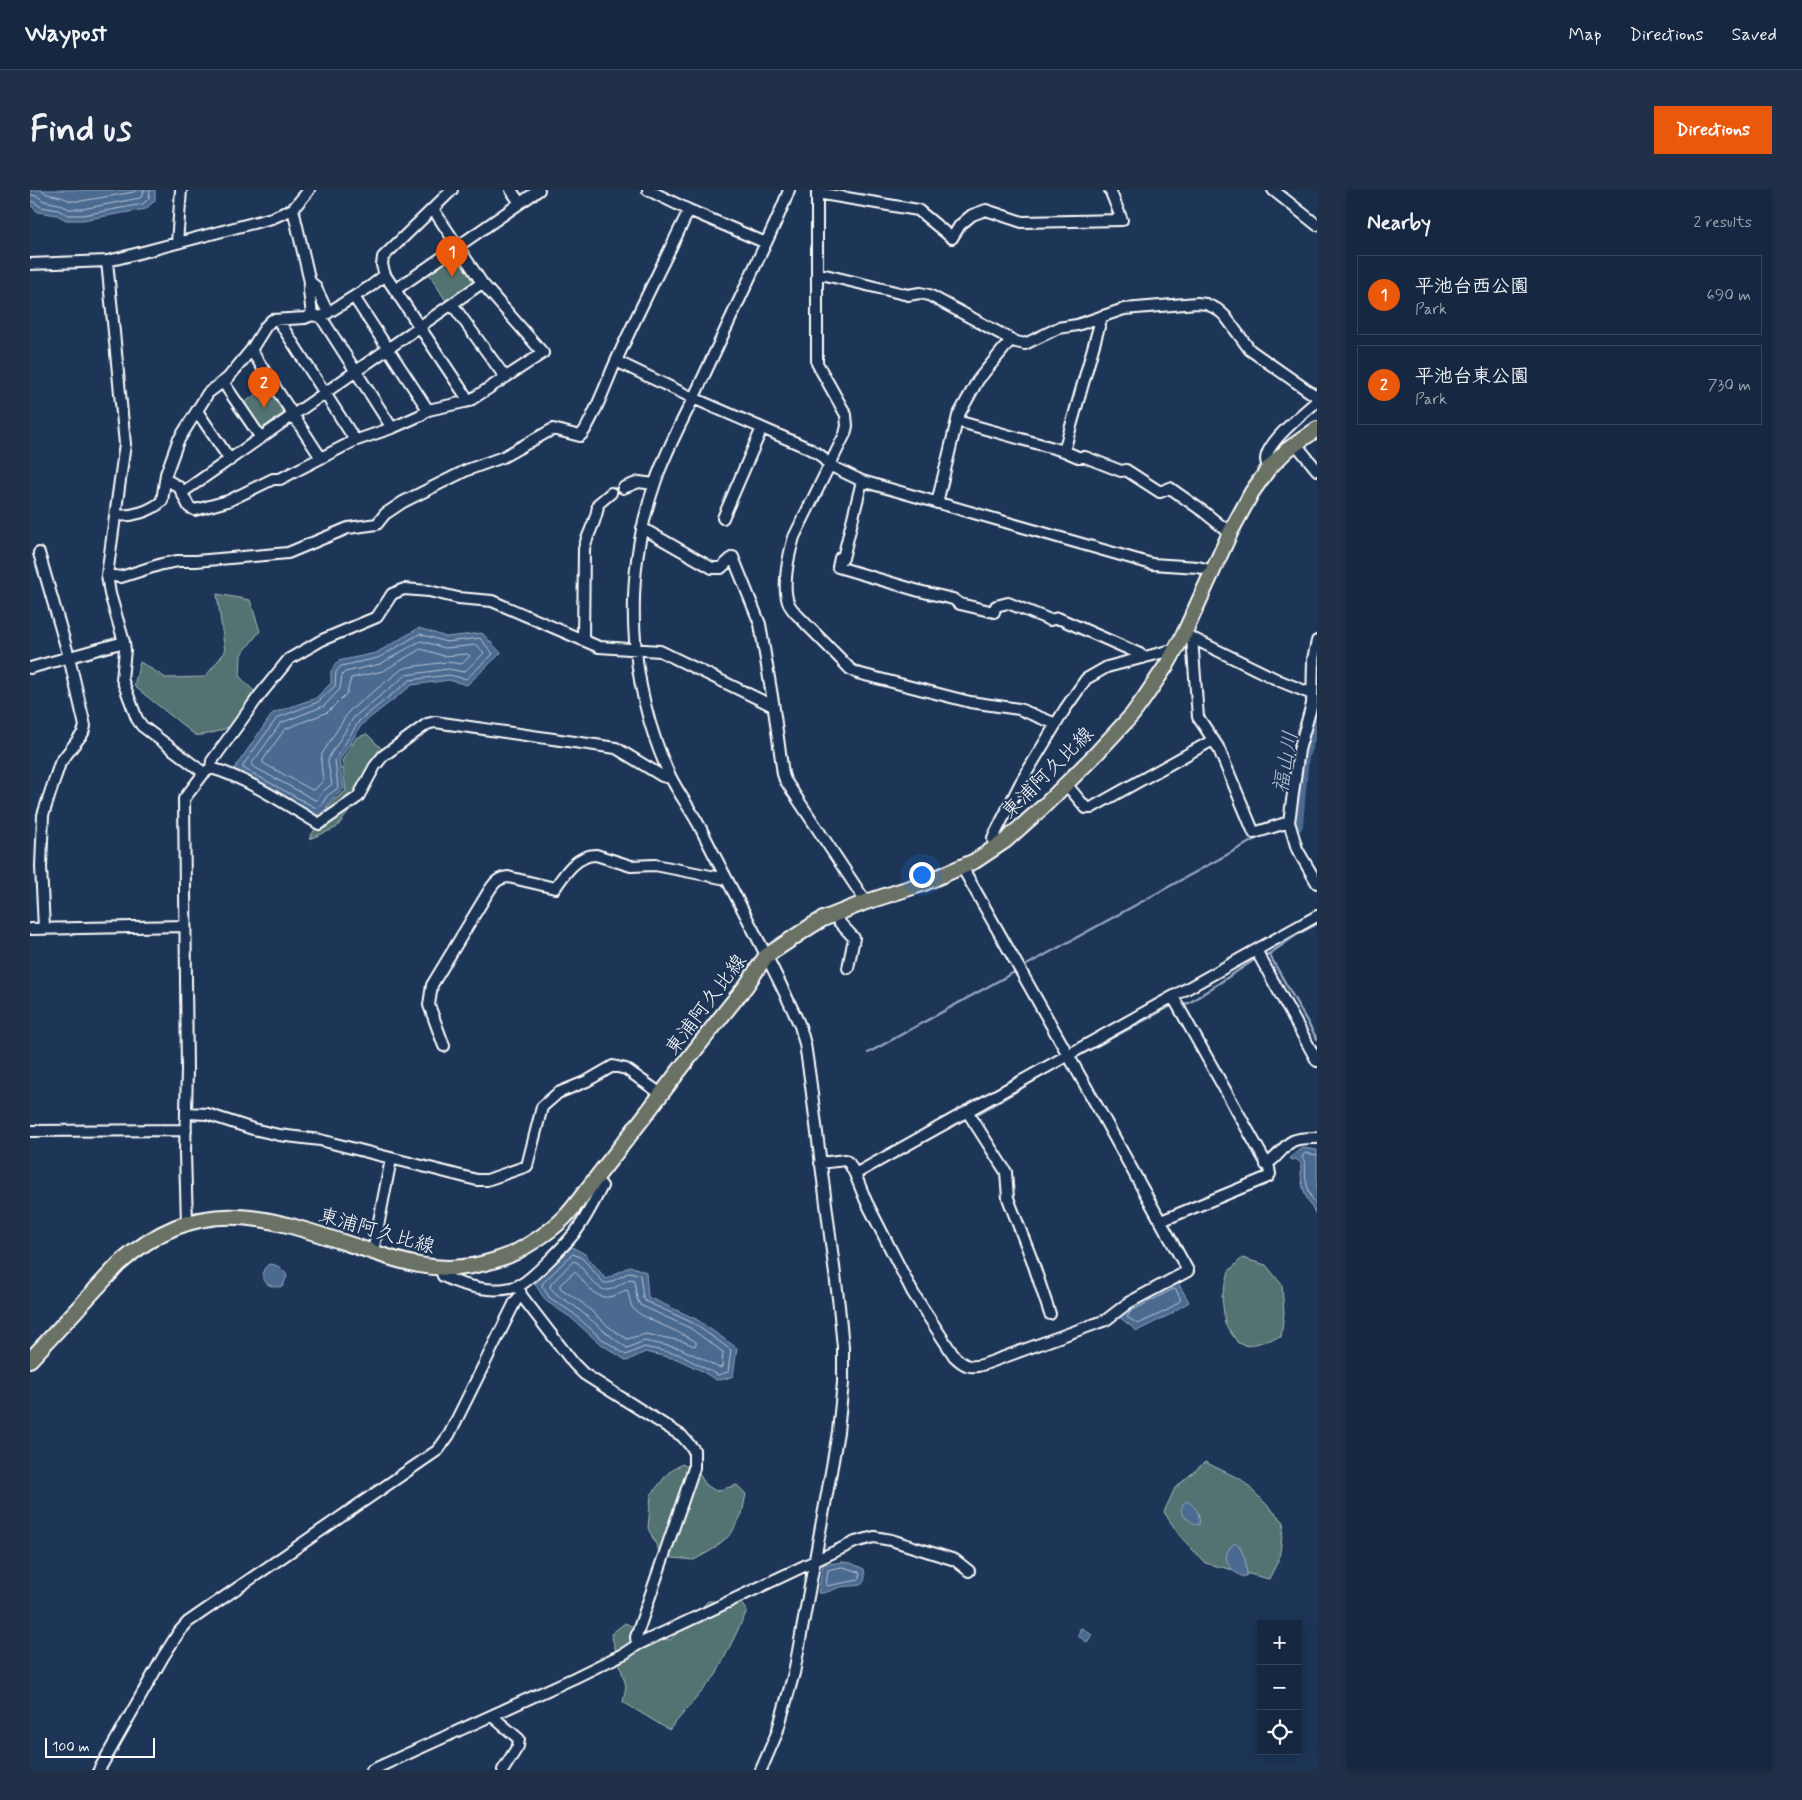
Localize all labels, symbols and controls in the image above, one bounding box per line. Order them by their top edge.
text: Waypost [25,19,107,50]
text: Map [1569,23,1602,47]
text: Directions [1630,23,1704,47]
text: Saved [1732,23,1777,47]
button: Directions [1654,106,1772,154]
text: Find us [30,107,132,153]
text: Nearby [1367,209,1431,237]
text: 2 results [1694,212,1752,233]
pin: 1 [436,236,468,277]
text: 平池台西公園 [1415,274,1529,299]
text: 1 [1380,285,1388,306]
text: 690 m [1707,285,1751,306]
text: Park [1415,299,1447,320]
text: 平池台東公園 [1415,364,1529,389]
pin: 2 [248,367,280,408]
text: 2 [1380,375,1388,396]
text: 730 m [1708,375,1751,396]
text: Park [1415,389,1447,410]
street label: 東浦阿久比線 [996,721,1100,825]
water label: 福山川 [1267,729,1305,796]
your location [909,862,935,888]
street label: 東浦阿久比線 [659,949,753,1061]
street label: 東浦阿久比線 [315,1202,438,1261]
map controls [1257,1620,1302,1755]
button: + [1257,1620,1302,1665]
button: − [1257,1665,1302,1710]
button: locate [1257,1710,1302,1755]
scale bar [45,1735,155,1758]
text: 100 m [52,1738,90,1756]

